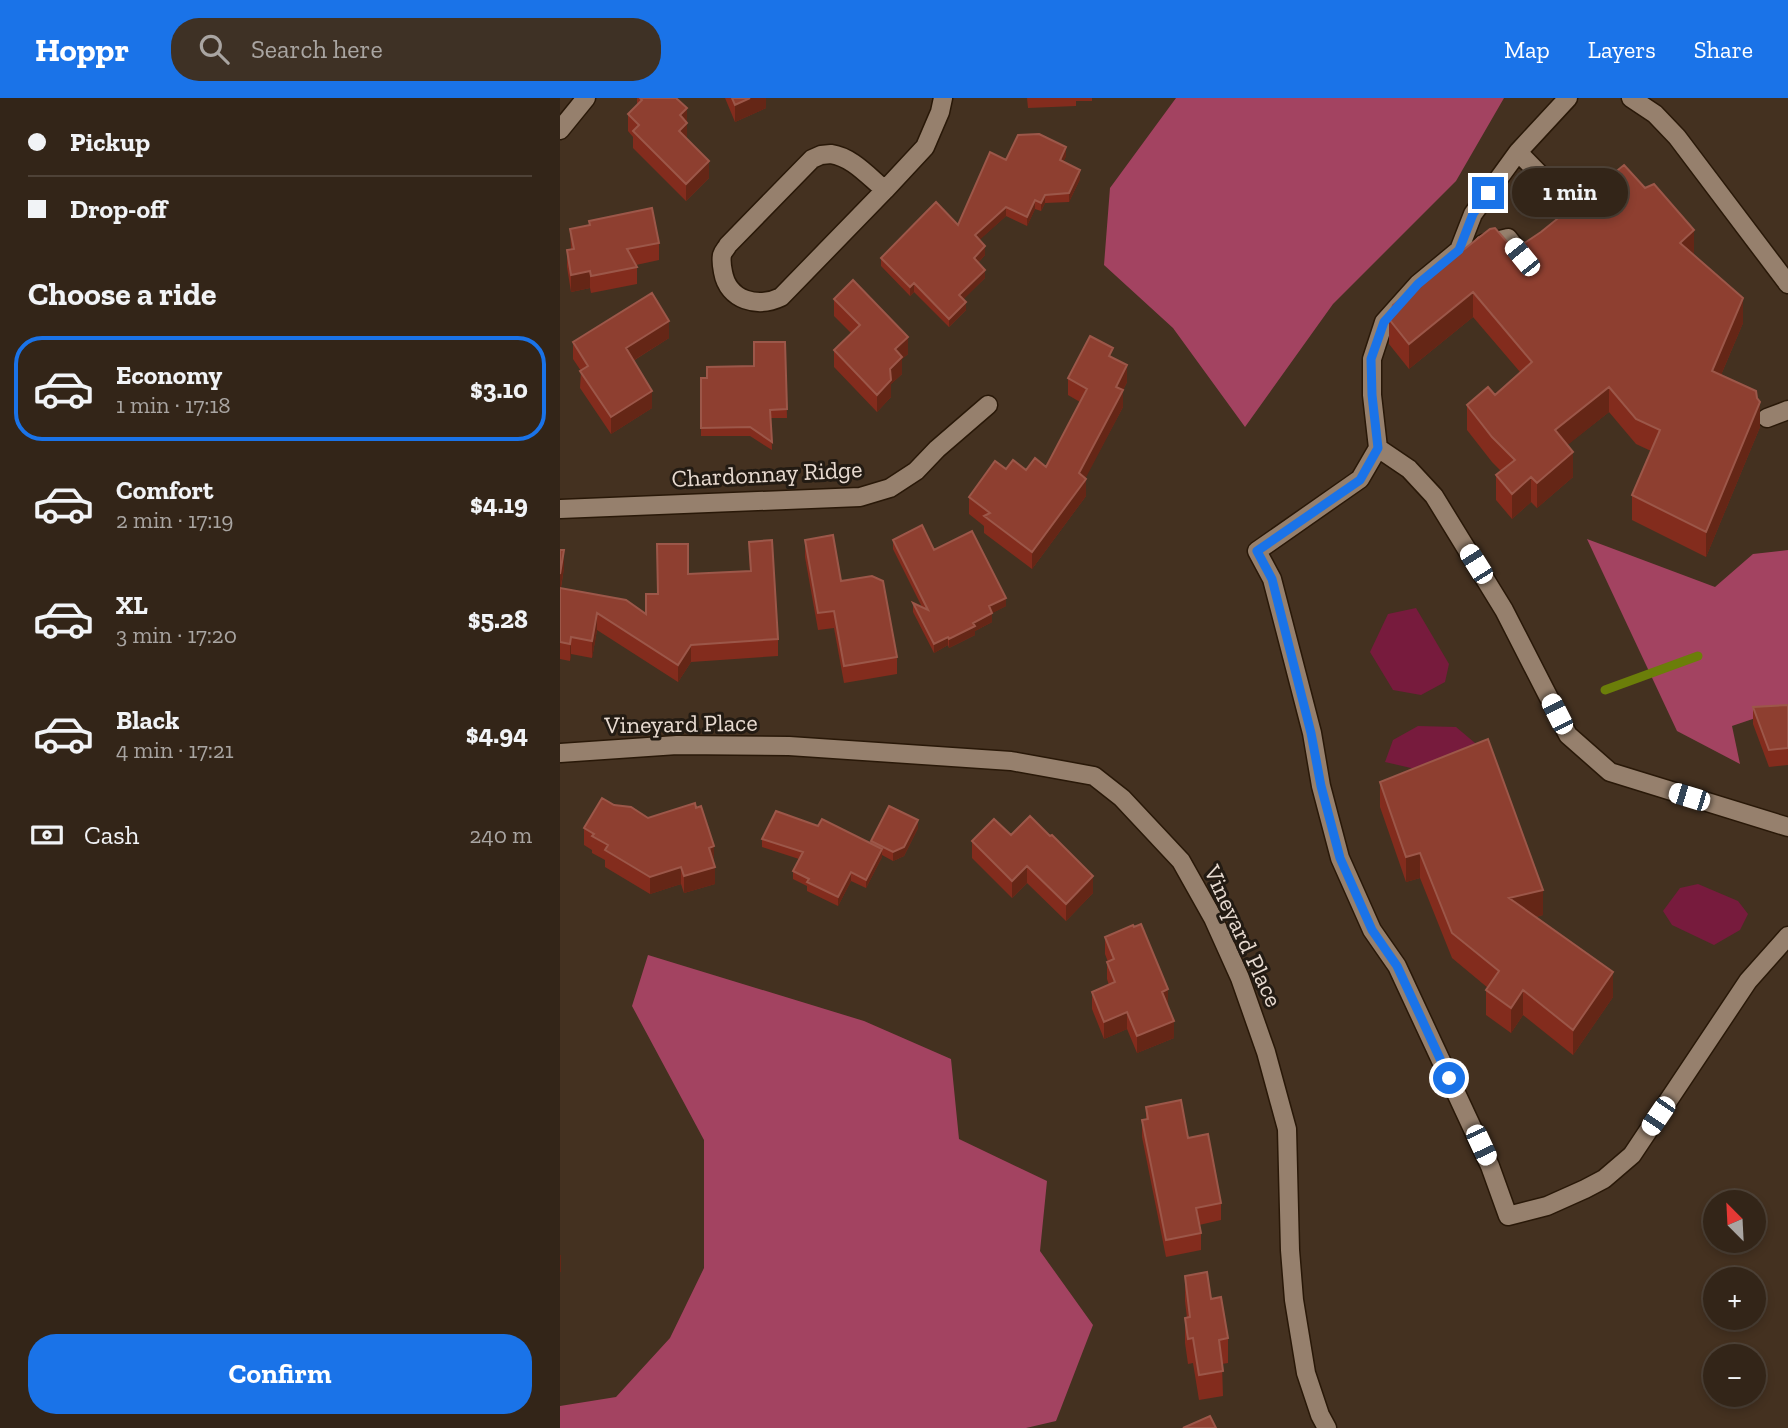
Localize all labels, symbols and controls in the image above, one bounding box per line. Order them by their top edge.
search box [171,18,661,81]
text: Hoppr [35,30,129,69]
icon: search [195,30,233,68]
text: Search here [251,33,383,65]
text: Map [1504,35,1550,64]
text: Layers [1588,35,1656,64]
text: Share [1694,35,1753,64]
text: Pickup [70,126,150,158]
callout: 1 min [1513,168,1628,217]
route end [1472,177,1504,209]
text: 1 min [1543,178,1597,206]
text: Drop-off [70,193,167,225]
car [1501,234,1544,280]
text: Choose a ride [28,275,216,313]
icon: car [32,357,95,420]
text: Economy [116,359,222,391]
text: $3.10 [470,373,528,405]
text: 1 min · 17:18 [116,391,231,419]
street label: Chardonnay Ridge [671,454,863,493]
icon: car [32,472,95,535]
text: Comfort [116,474,213,506]
text: $4.19 [470,488,528,520]
text: 2 min · 17:19 [116,506,234,534]
car [1456,541,1497,587]
icon: car [32,587,95,650]
text: XL [116,589,148,621]
text: $5.28 [468,603,528,635]
text: 3 min · 17:20 [116,621,237,649]
car [1539,691,1576,737]
icon: car [32,702,95,765]
text: Black [116,704,179,736]
street label: Vineyard Place [603,708,758,739]
text: $4.94 [466,718,528,750]
text: 4 min · 17:21 [116,736,234,764]
car [1666,781,1713,813]
icon: cash [28,816,66,854]
text: Cash [84,819,139,851]
text: 240 m [469,821,532,849]
street label: Vineyard Place [1198,859,1289,1011]
route start [1433,1062,1465,1094]
car [1638,1093,1679,1139]
car [1463,1122,1500,1168]
north arrow [1703,1190,1766,1253]
map controls [1703,1190,1766,1407]
button: + [1703,1267,1766,1330]
button: Confirm [28,1334,532,1414]
button: − [1703,1344,1766,1407]

